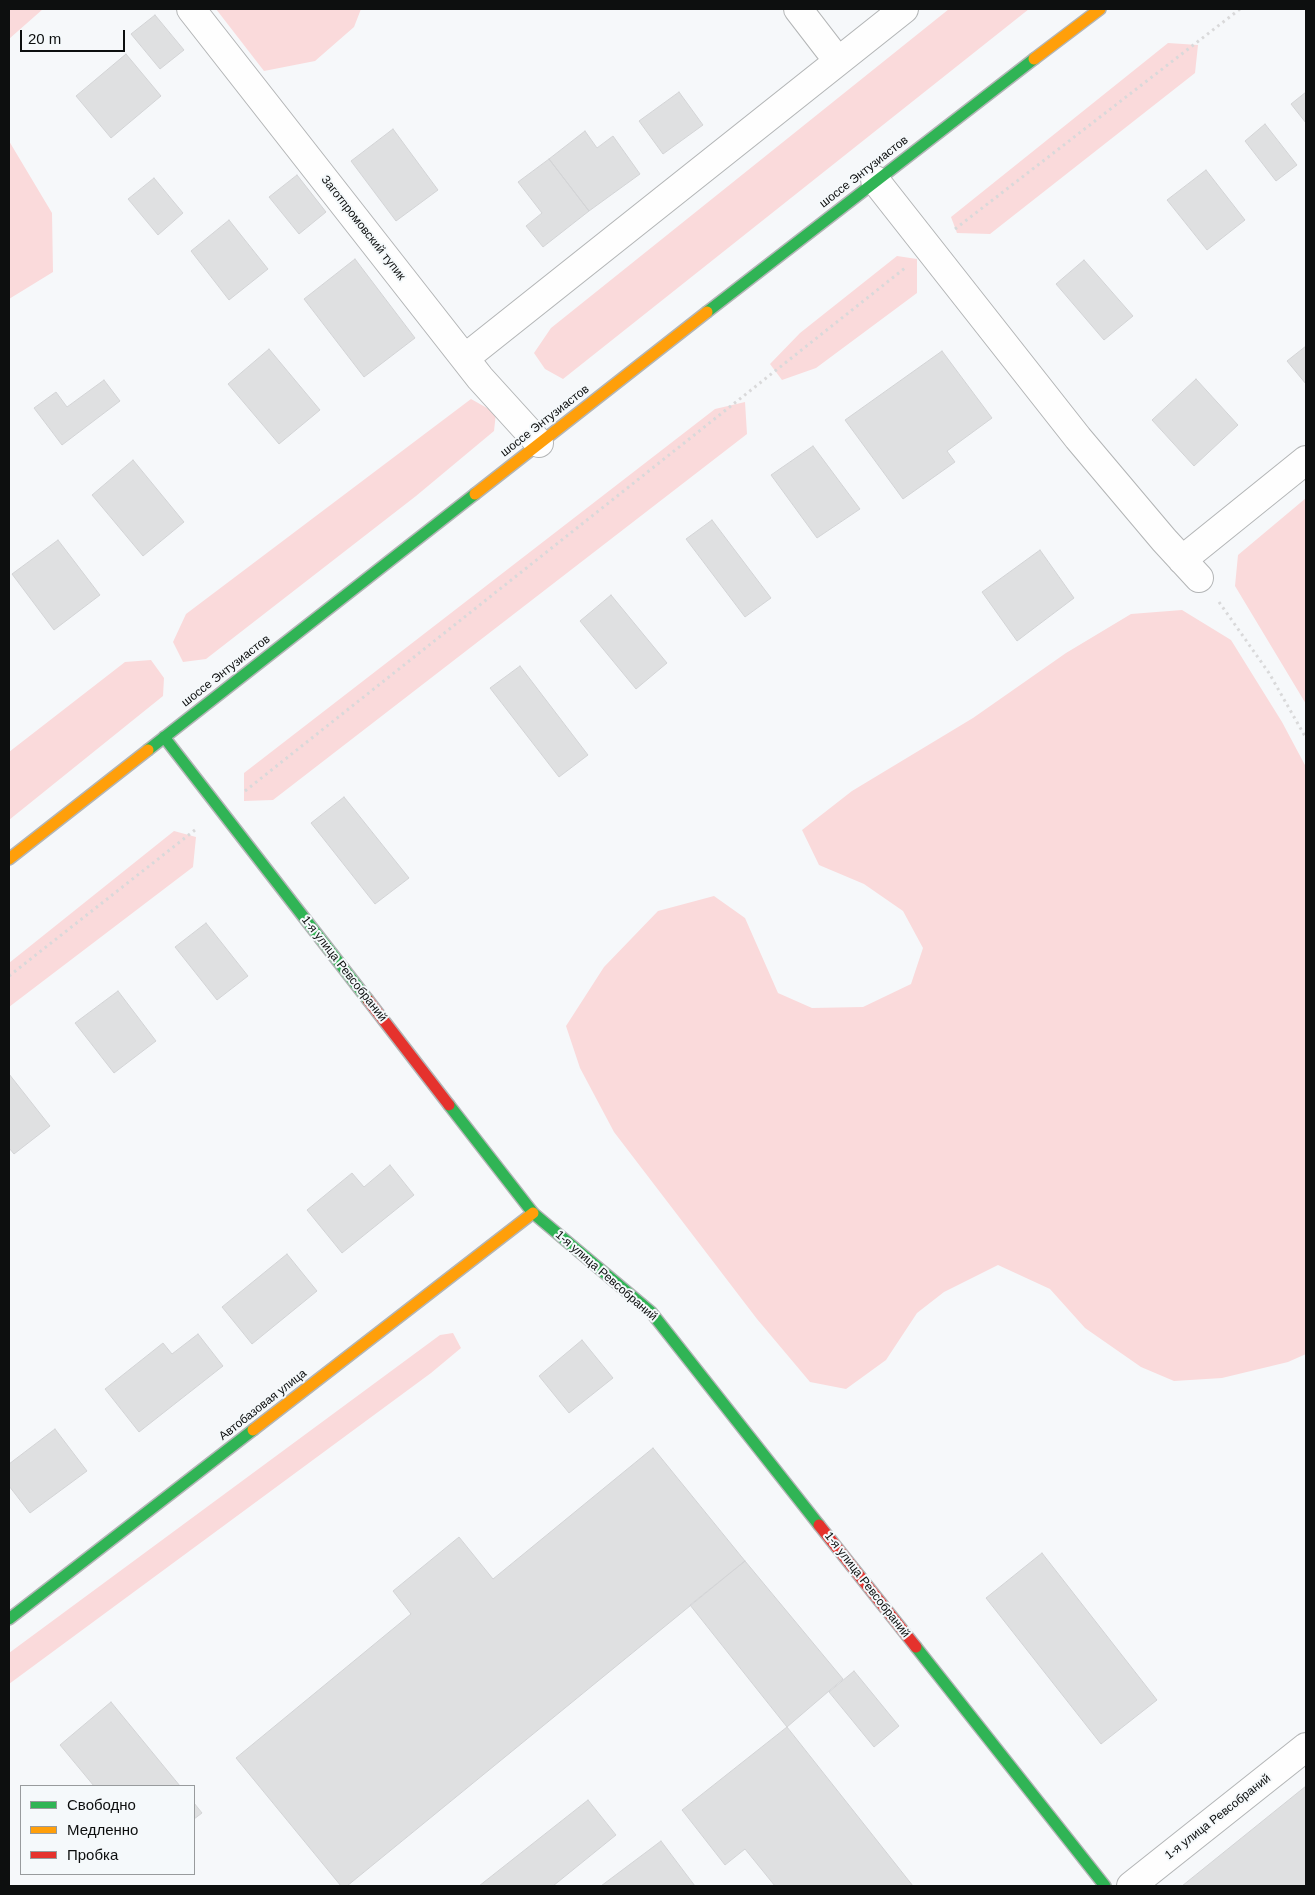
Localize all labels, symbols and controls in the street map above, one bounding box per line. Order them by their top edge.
scale bar [22,20,128,52]
text: 20 m [28,30,61,47]
street label: шоссе Энтузиастов [817,133,911,211]
street label: Заготпромовский тупик [318,173,408,283]
street label: шоссе Энтузиастов [498,382,592,460]
street label: шоссе Энтузиастов [179,632,273,710]
street label: 1-я улица Ревсобраний [298,913,390,1025]
street label: 1-я улица Ревсобраний [552,1228,660,1324]
street label: Автобазовая улица [216,1366,310,1444]
street label: 1-я улица Ревсобраний [821,1529,913,1641]
street label: 1-я улица Ревсобраний [1162,1771,1274,1863]
legend [20,1785,195,1875]
text: Свободно [67,1796,136,1813]
text: Медленно [67,1821,138,1838]
text: Пробка [67,1846,118,1863]

